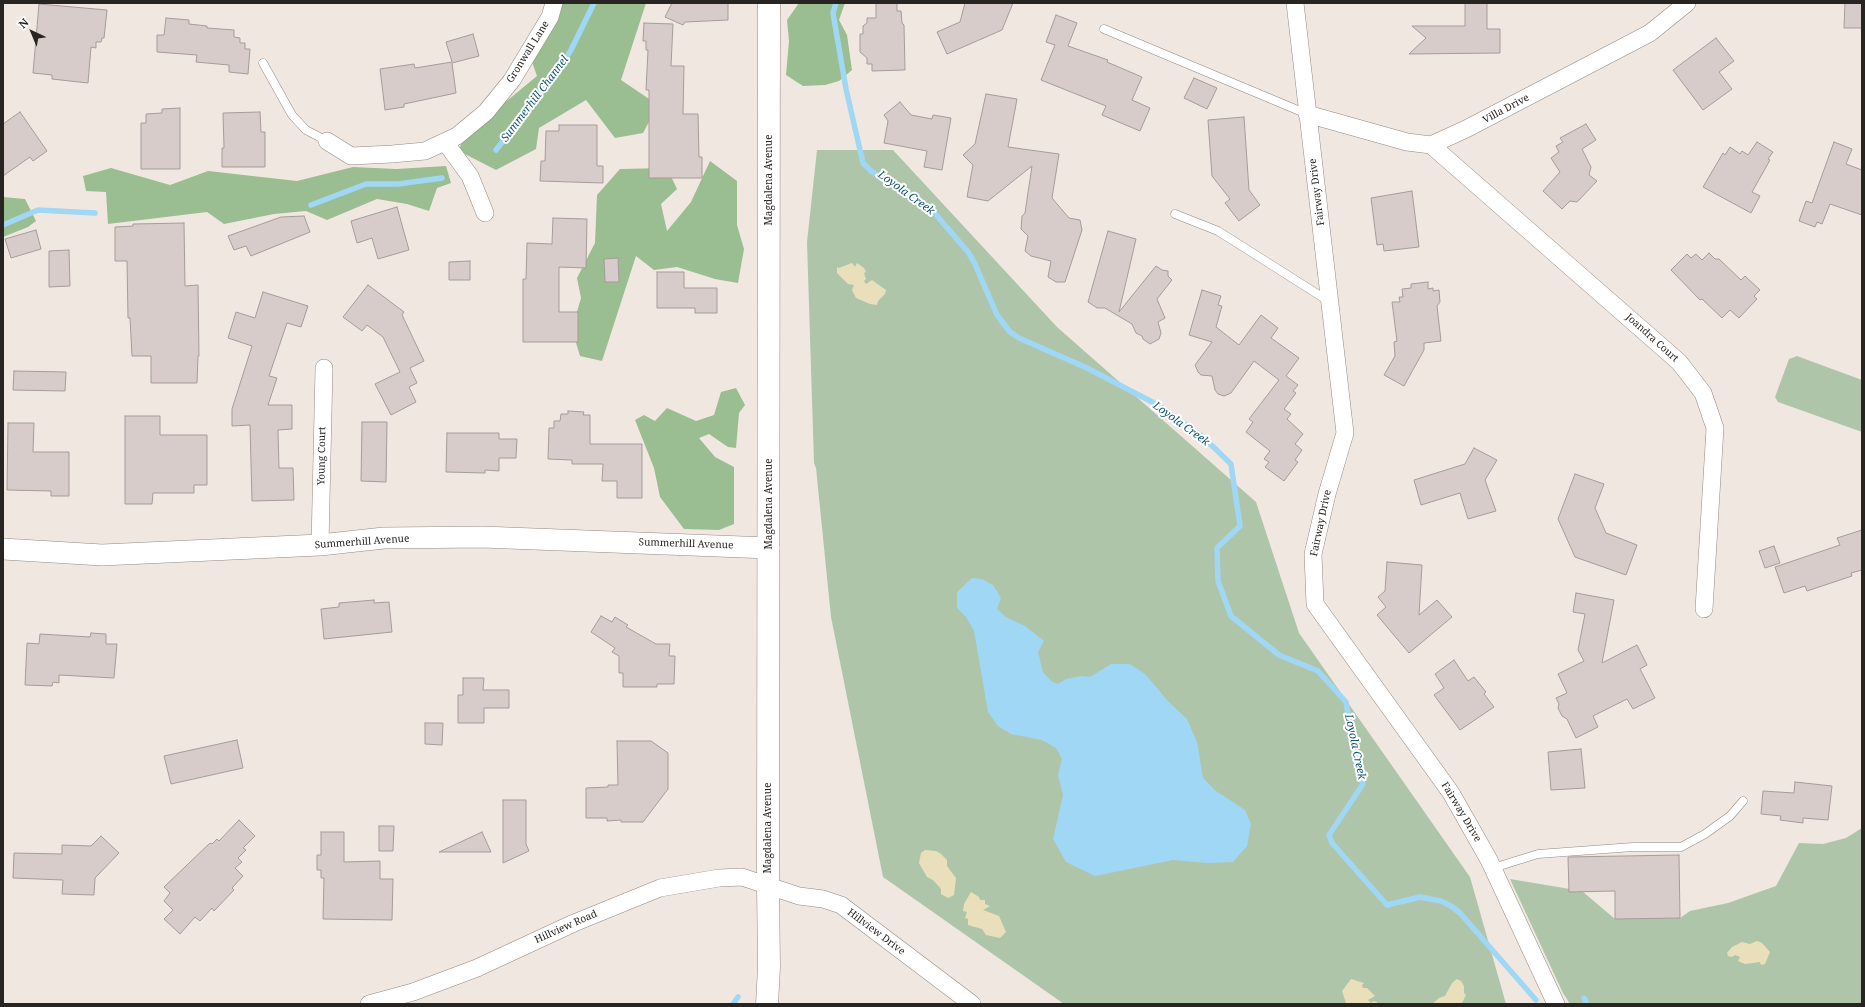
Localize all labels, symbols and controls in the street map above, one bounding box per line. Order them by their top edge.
north arrow [12,12,52,52]
text: N [15,15,32,31]
street label: Gronwall Lane [504,19,552,85]
water label: Summerhill Channel [498,53,572,145]
street label: Villa Drive [1481,92,1531,126]
street label: Magdalena Avenue [763,134,775,226]
street label: Fairway Drive [1307,158,1327,226]
water label: Loyola Creek [875,168,937,218]
street label: Joandra Court [1623,311,1681,365]
water label: Loyola Creek [1150,399,1212,449]
street label: Young Court [315,427,329,485]
street label: Magdalena Avenue [763,458,775,550]
street label: Fairway Drive [1308,489,1334,557]
street label: Summerhill Avenue [314,533,410,551]
street label: Summerhill Avenue [638,536,734,552]
water label: Loyola Creek [1342,713,1368,781]
street label: Fairway Drive [1438,780,1484,844]
street label: Magdalena Avenue [762,782,774,874]
street label: Hillview Drive [845,906,907,958]
street label: Hillview Road [533,908,599,946]

